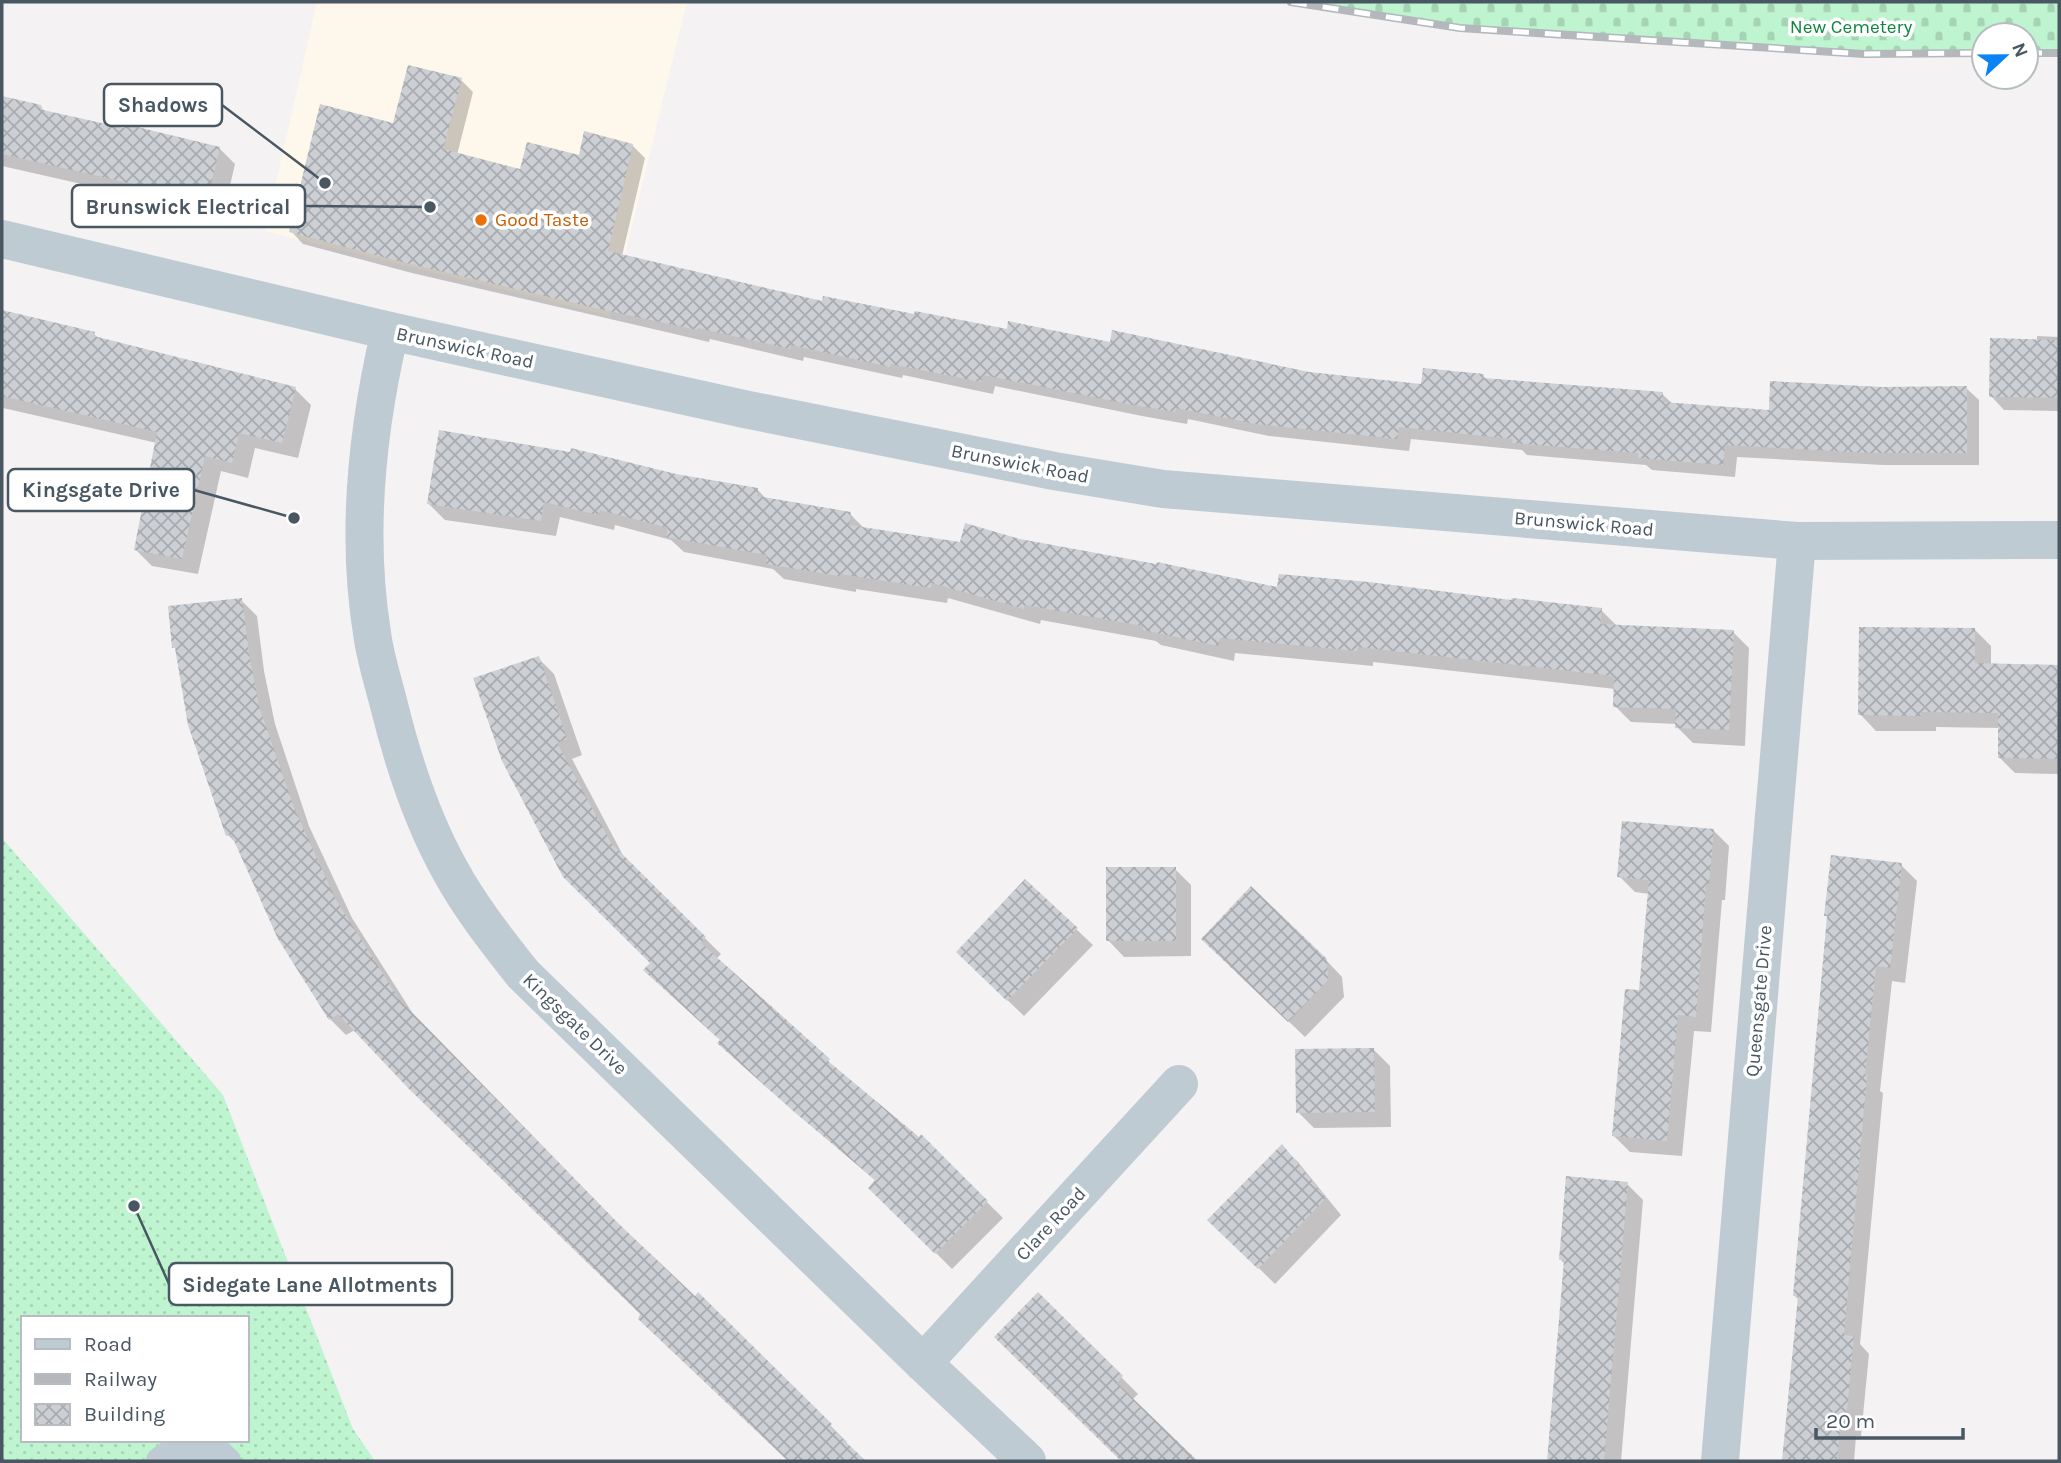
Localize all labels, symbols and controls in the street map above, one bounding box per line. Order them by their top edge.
park label: New Cemetery [1790,16,1912,38]
north arrow [1970,21,2040,91]
text: N [2007,40,2033,60]
callout: Shadows [104,84,222,126]
text: Shadows [118,93,208,117]
callout: Brunswick Electrical [72,185,305,227]
text: Brunswick Electrical [85,195,291,219]
place label: Good Taste [495,209,589,231]
marker: Good Taste [473,212,489,228]
street label: Brunswick Road [394,323,536,373]
street label: Brunswick Road [949,440,1091,488]
callout: Kingsgate Drive [8,469,194,511]
text: Kingsgate Drive [22,478,180,502]
street label: Brunswick Road [1513,507,1655,541]
street label: Queensgate Drive [1741,924,1777,1078]
street label: Kingsgate Drive [518,969,632,1079]
street label: Clare Road [1011,1183,1091,1265]
callout: Sidegate Lane Allotments [169,1263,452,1305]
text: Sidegate Lane Allotments [182,1273,438,1297]
legend [21,1316,248,1442]
text: Road [84,1332,132,1356]
text: Railway [84,1367,157,1391]
scale bar [1816,1396,1963,1440]
text: Building [84,1402,165,1426]
text: 20 m [1826,1409,1875,1433]

